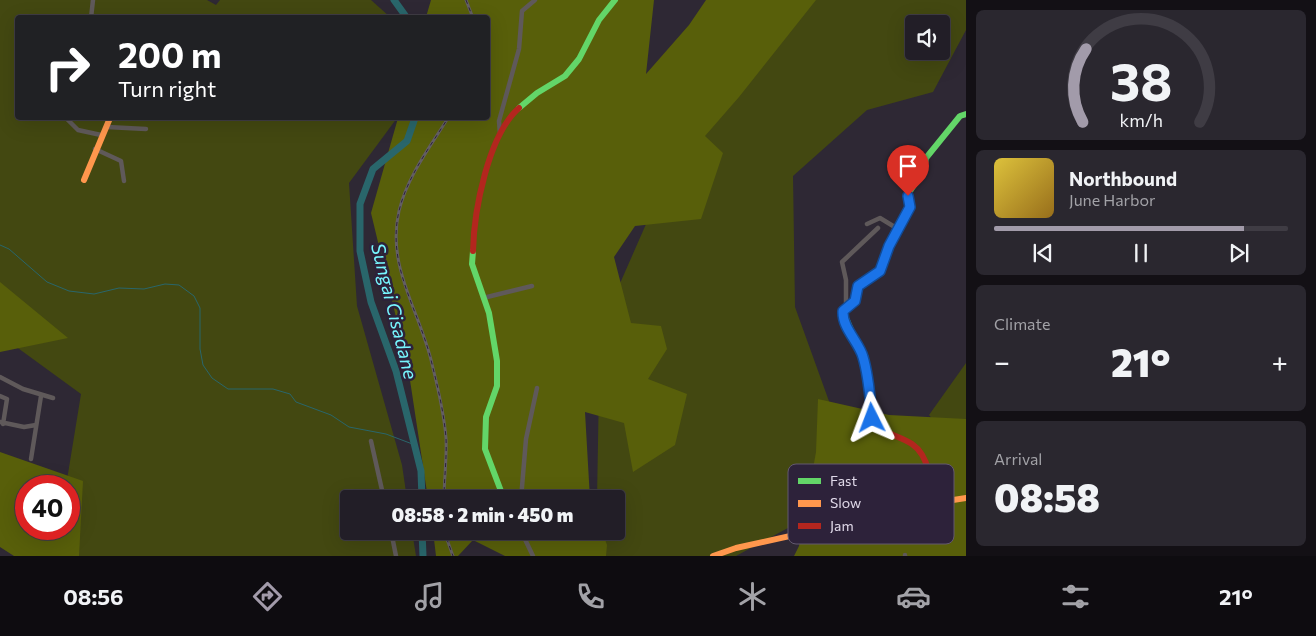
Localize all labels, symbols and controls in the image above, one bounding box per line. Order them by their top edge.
map controls [905,15,950,60]
button: sound [905,15,950,60]
text: 200 m [118,32,221,75]
icon: right [35,35,100,100]
text: 38 [1110,48,1172,112]
text: Turn right [118,75,216,102]
text: km/h [1119,109,1163,131]
pin [887,145,929,196]
icon: arrive [894,152,922,180]
text: Northbound [1069,167,1177,190]
text: June Harbor [1069,190,1155,209]
icon: previous [1029,239,1057,267]
icon: pause [1127,239,1155,267]
icon: next [1225,239,1253,267]
water label: Sungai Cisadane [367,241,423,381]
text: Climate [994,314,1050,333]
text: 21° [1111,338,1171,385]
text: − [994,344,1010,378]
text: + [1272,344,1288,378]
position arrow [845,391,897,443]
text: Arrival [994,449,1042,468]
legend [788,464,954,544]
text: Fast [830,472,857,489]
text: 08:58 [994,473,1100,520]
speed limit sign: 40 [15,475,80,540]
text: Slow [830,494,861,511]
text: 08:58 · 2 min · 450 m [392,503,573,526]
text: Jam [830,517,854,534]
icon: directions [250,579,285,614]
icon: music [412,579,447,614]
icon: phone [573,579,608,614]
icon: climate [735,579,770,614]
icon: car [896,579,931,614]
icon: filters [1058,579,1093,614]
text: 08:56 [63,583,124,610]
text: 21° [1219,583,1253,610]

